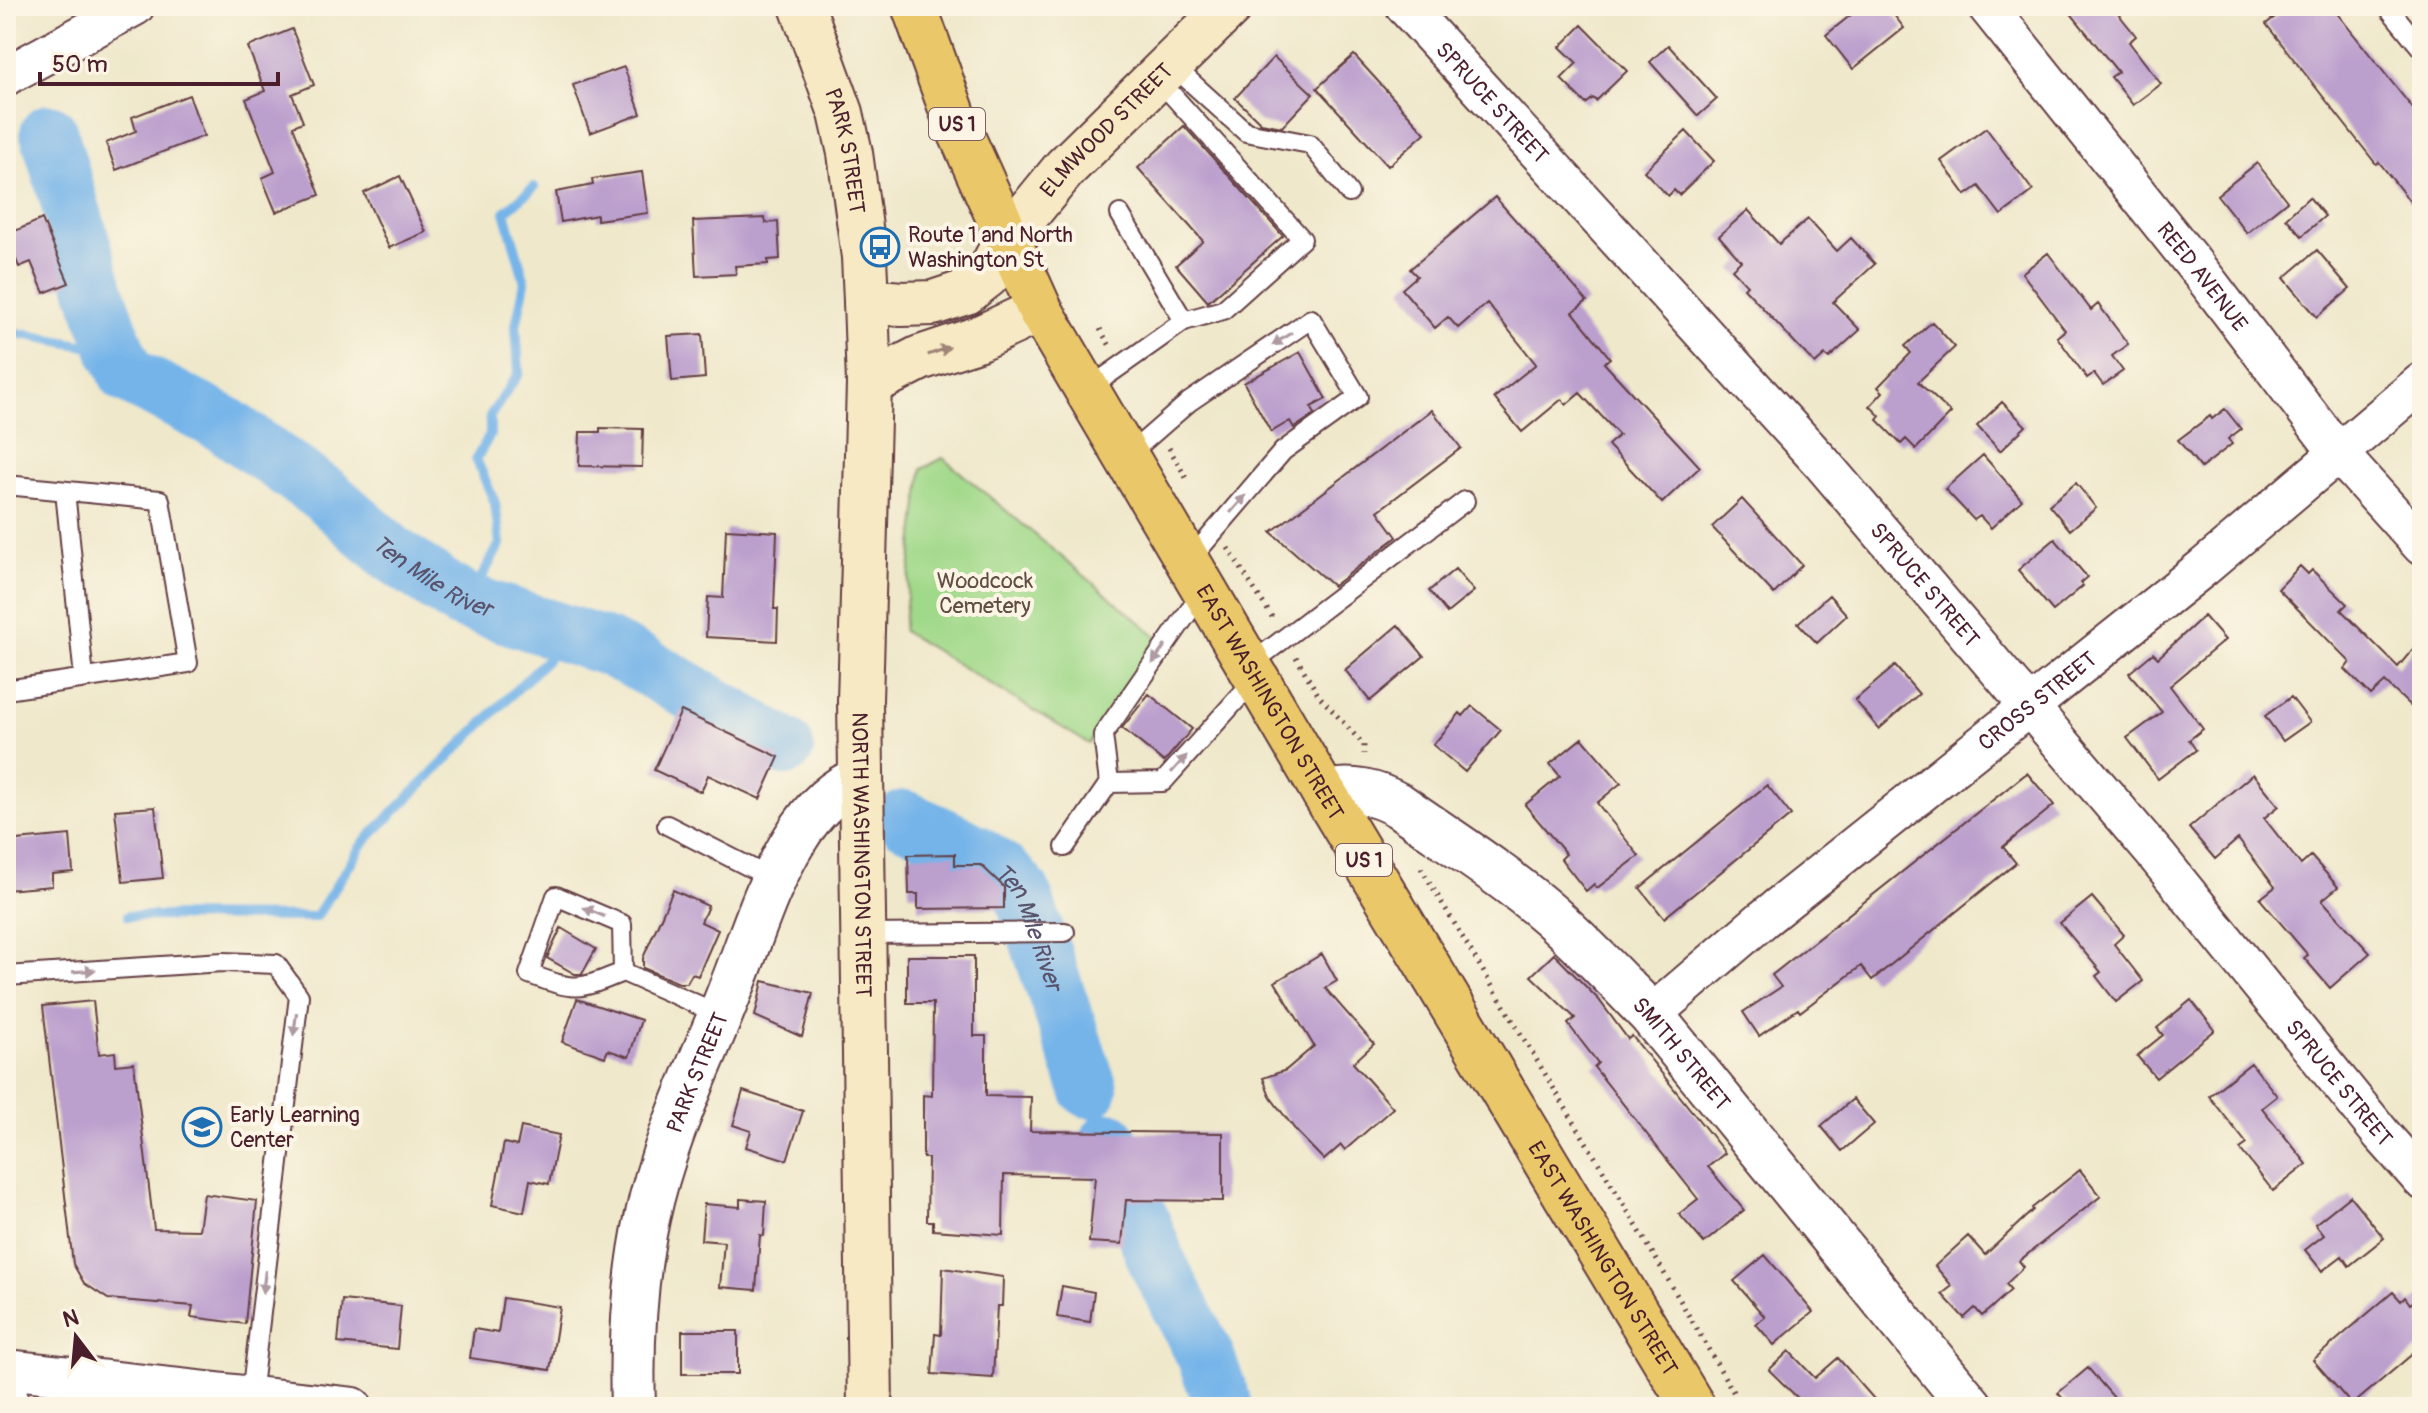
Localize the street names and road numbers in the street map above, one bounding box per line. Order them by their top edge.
street label: SPRUCE STREET [1429,36,1554,169]
street label: ELMWOOD STREET [1034,57,1179,203]
street label: PARK STREET [818,84,871,215]
road number: US 1 [929,108,985,140]
street label: REED AVENUE [2150,217,2254,337]
street label: SPRUCE STREET [1864,517,1986,653]
street label: EAST WASHINGTON STREET [1189,580,1350,825]
street label: CROSS STREET [1973,645,2102,757]
street label: NORTH WASHINGTON STREET [845,712,877,998]
road number: US 1 [1336,844,1392,876]
street label: SMITH STREET [1626,992,1736,1116]
street label: PARK STREET [660,1008,735,1137]
street label: SPRUCE STREET [2279,1014,2398,1152]
street label: EAST WASHINGTON STREET [1521,1136,1684,1381]

